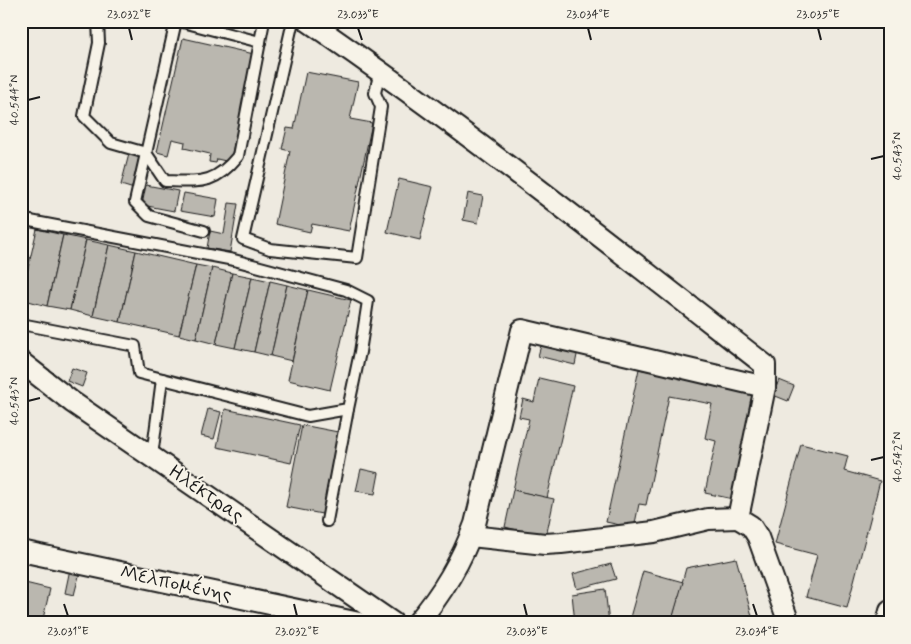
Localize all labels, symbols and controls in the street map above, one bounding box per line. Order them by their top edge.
text: 23.032°E [107,7,151,23]
text: 23.033°E [337,7,379,23]
text: 23.034°E [566,7,610,23]
text: 23.035°E [796,7,840,23]
text: 40.544°N [7,75,23,125]
text: 40.543°N [890,132,906,180]
text: 40.543°N [7,377,23,425]
text: 40.542°N [890,432,906,482]
street label: Ηλέκτρας [163,459,249,529]
street label: Μελπομένης [118,559,235,609]
text: 23.031°E [47,624,89,640]
text: 23.032°E [275,624,319,640]
text: 23.033°E [506,624,548,640]
text: 23.034°E [735,624,779,640]

